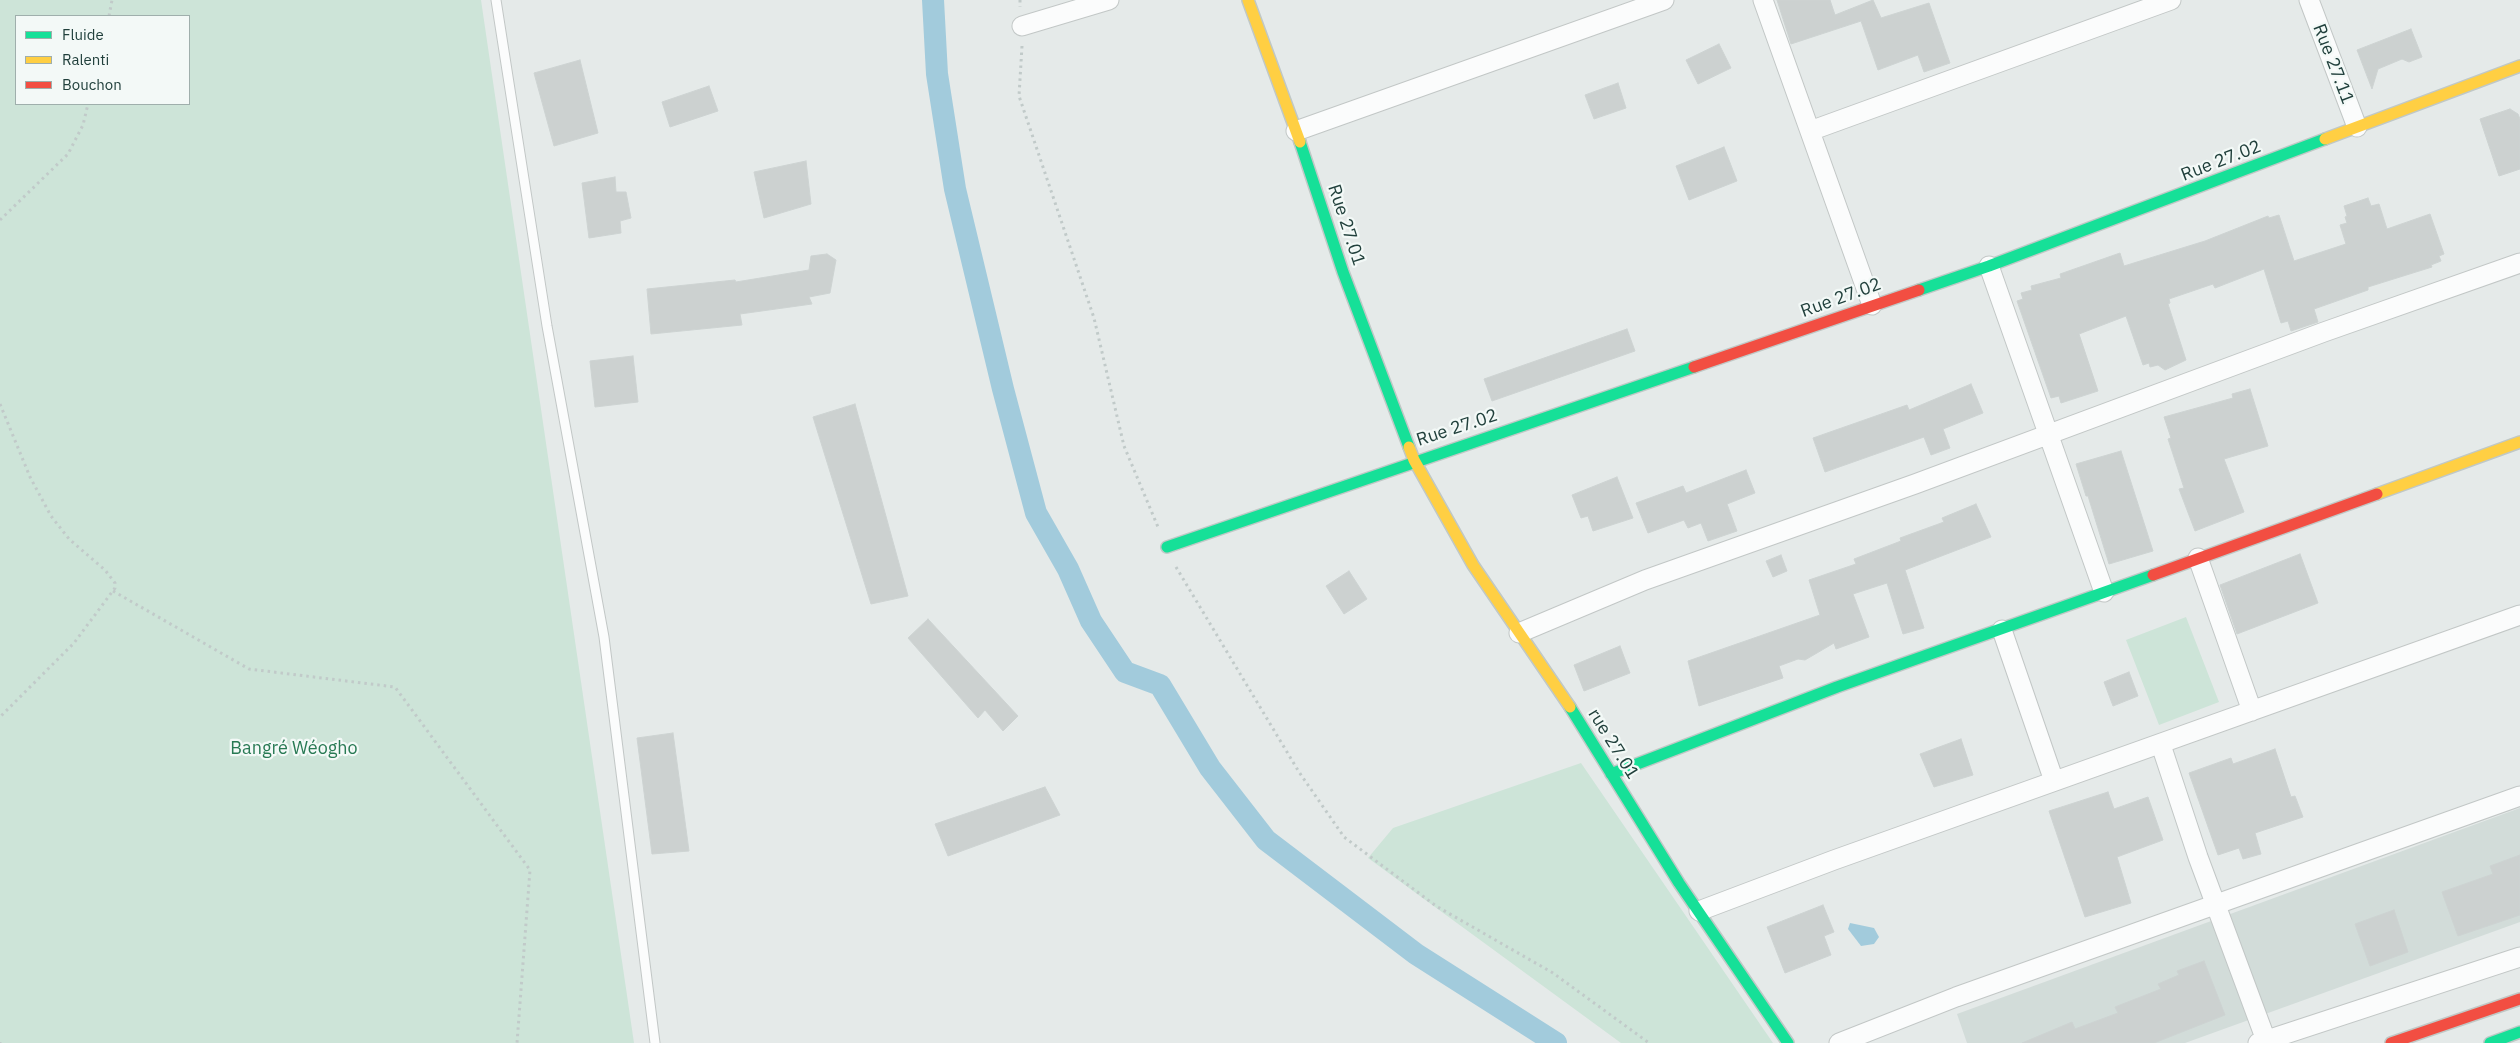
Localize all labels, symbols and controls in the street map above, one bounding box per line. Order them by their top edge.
legend [15,15,190,105]
street label: Rue 27.11 [2308,21,2358,107]
text: Fluide [62,25,104,44]
text: Ralenti [62,50,109,69]
text: Bouchon [62,75,122,94]
street label: Rue 27.02 [2178,136,2264,186]
street label: Rue 27.01 [1323,182,1369,268]
street label: Rue 27.02 [1798,273,1884,323]
street label: Rue 27.02 [1414,405,1500,451]
street label: rue 27.01 [1583,705,1643,783]
park label: Bangré Wéogho [230,738,358,760]

